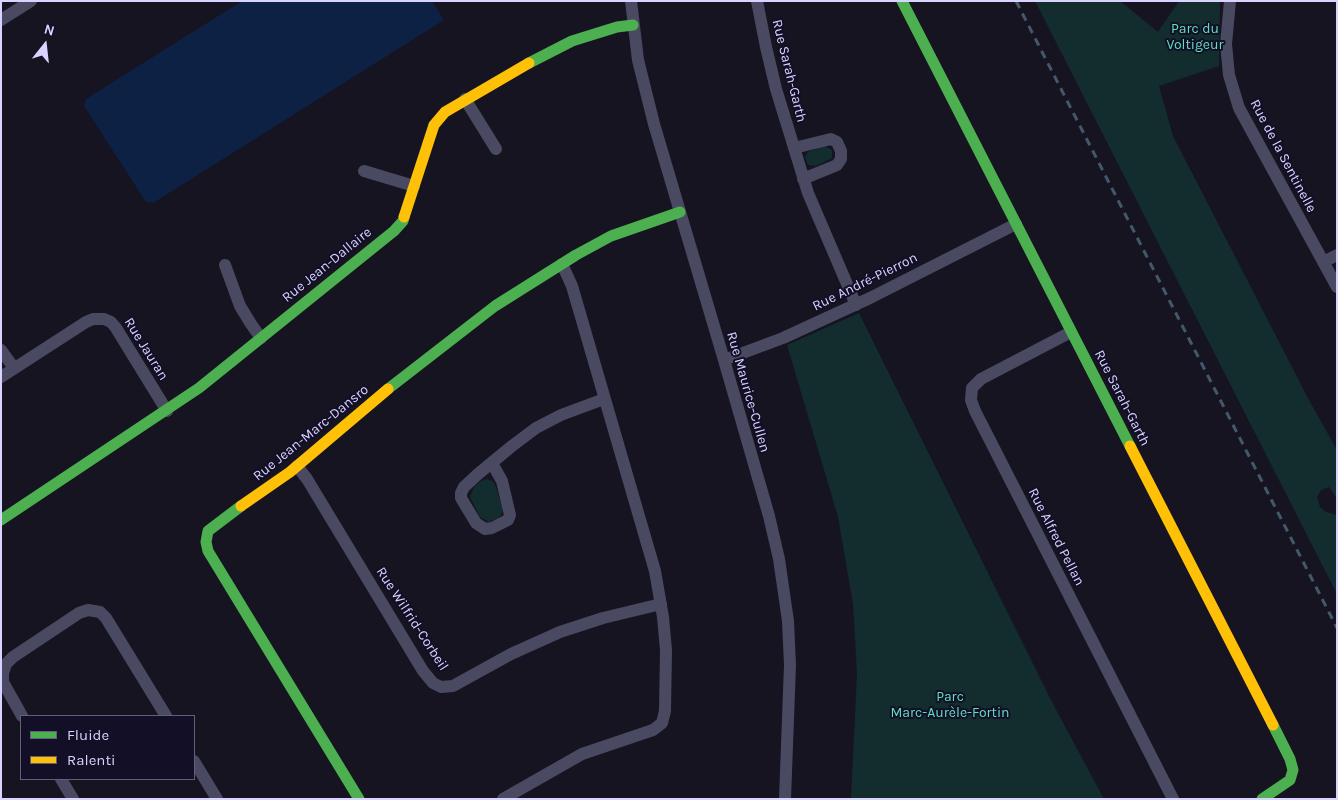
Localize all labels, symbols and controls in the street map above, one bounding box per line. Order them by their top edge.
street label: Rue Sarah-Garth [768,18,810,124]
north arrow [20,20,70,70]
text: N [42,21,56,40]
park label: Parc du Voltigeur [1166,21,1224,54]
street label: Rue de la Sentinelle [1246,97,1320,215]
street label: Rue Jean-Dallaire [279,224,375,306]
street label: Rue André-Pierron [810,249,920,315]
street label: Rue Jauran [120,315,172,383]
street label: Rue Maurice-Cullen [723,330,773,454]
street label: Rue Sarah-Garth [1091,347,1153,449]
street label: Rue Jean-Marc-Dansro [250,381,372,485]
street label: Rue Alfred Pellan [1024,485,1088,589]
street label: Rue Wilfrid-Corbeil [372,564,452,674]
park label: Parc Marc-Aurèle-Fortin [890,689,1010,722]
legend [20,715,195,780]
text: Fluide [67,726,109,744]
text: Ralenti [67,751,116,769]

